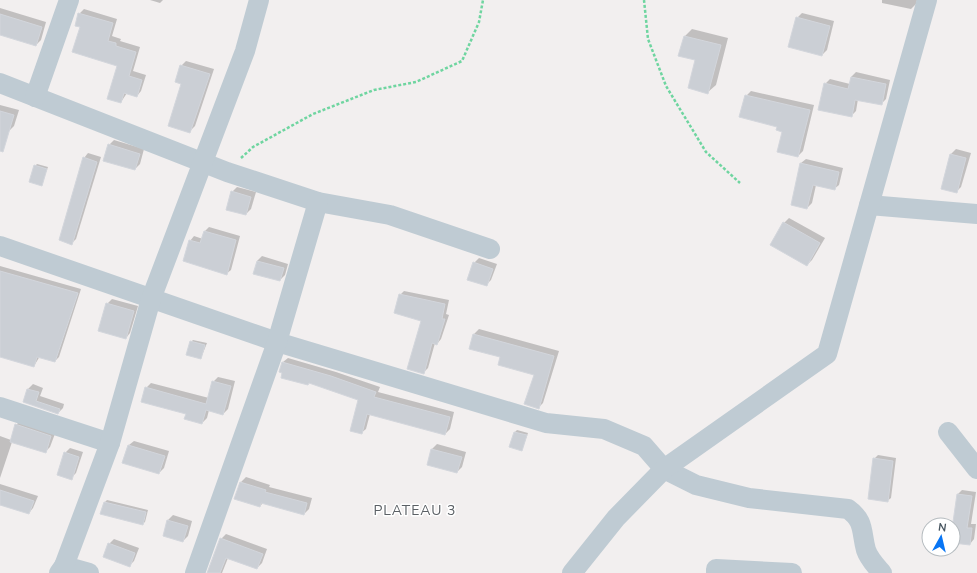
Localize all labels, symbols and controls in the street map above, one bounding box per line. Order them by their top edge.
district label: PLATEAU 3 [373,501,457,520]
north arrow [921,517,961,557]
text: N [937,520,947,536]

